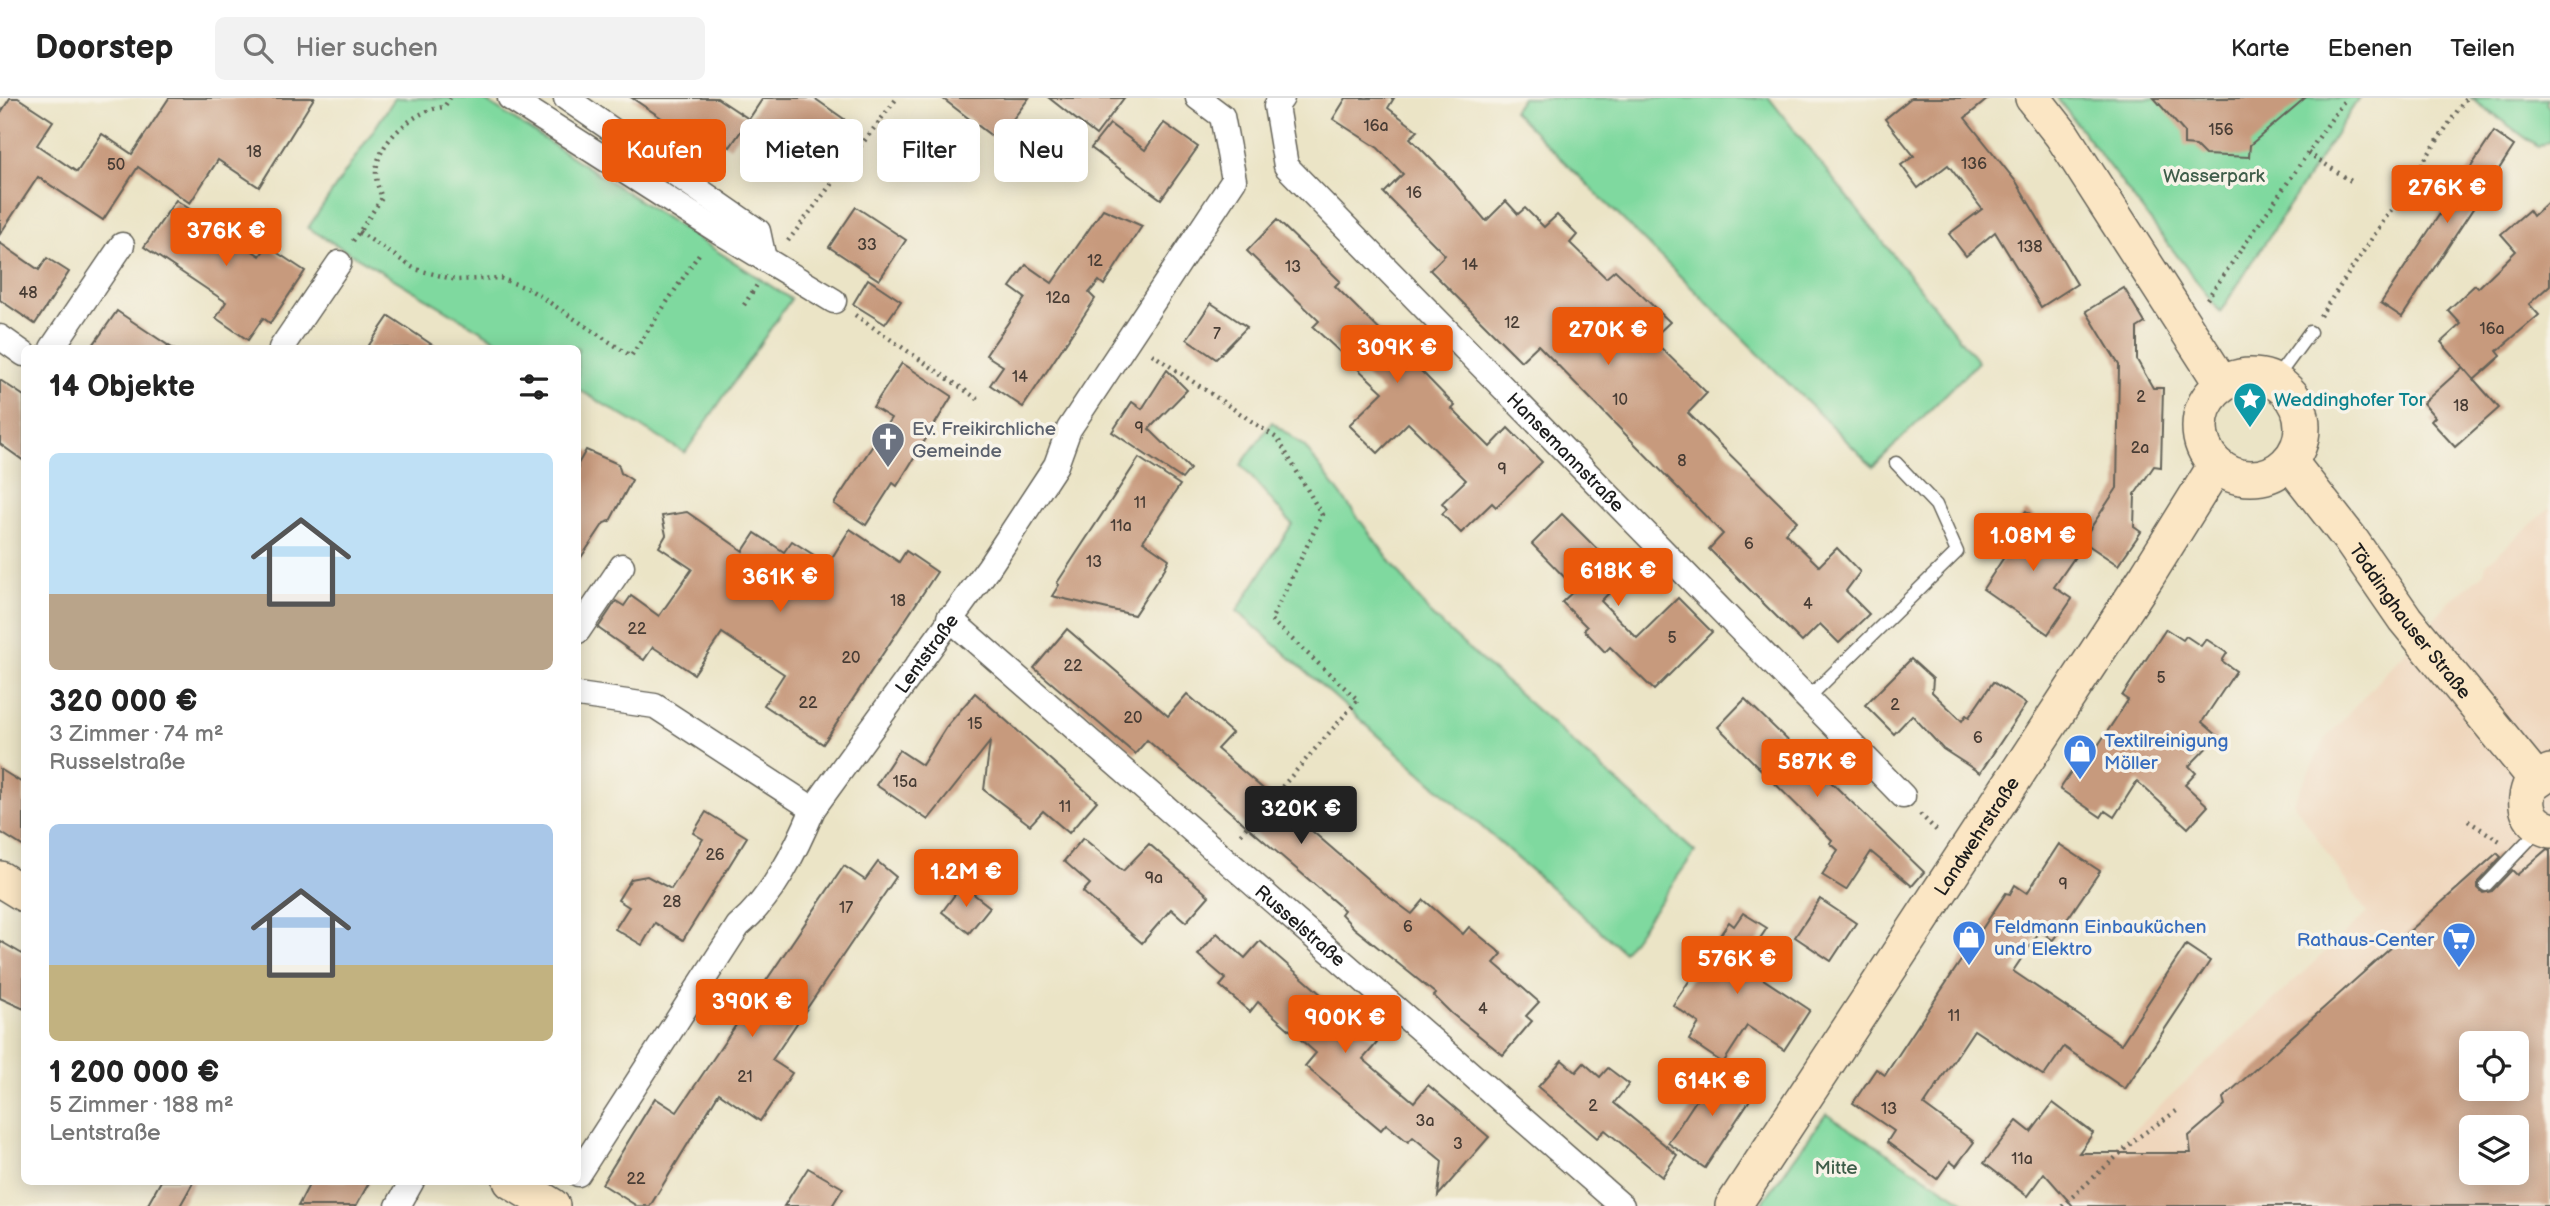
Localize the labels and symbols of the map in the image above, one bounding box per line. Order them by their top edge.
house number: 16a [1363,117,1389,136]
house number: 156 [2208,121,2234,140]
house number: 18 [246,143,262,162]
house number: 136 [1961,155,1987,174]
house number: 50 [107,156,125,175]
park label: Wasserpark [2163,165,2266,188]
pin: 276K € [2390,166,2504,225]
house number: 16 [1406,184,1422,203]
pin: 376K € [169,208,283,268]
house number: 33 [857,236,877,255]
house number: 138 [2017,238,2043,257]
house number: 12 [1087,252,1103,271]
house number: 14 [1462,256,1478,275]
house number: 13 [1285,258,1301,277]
house number: 48 [18,284,38,303]
house number: 12a [1046,289,1070,308]
pin: 270K € [1551,308,1665,367]
house number: 12 [1504,314,1520,333]
house number: 16a [2479,320,2505,339]
house number: 7 [1213,325,1221,344]
pin: 309K € [1340,326,1454,385]
house number: 14 [1012,368,1028,387]
place icon: Weddinghofer Tor [2231,380,2269,429]
street label: Hansemannstraße [1501,388,1629,518]
house number: 2 [2136,388,2146,407]
place label: Weddinghofer Tor [2274,389,2427,412]
house number: 10 [1612,391,1628,410]
house number: 18 [2453,397,2469,416]
place label: Ev. Freikirchliche Gemeinde [912,418,1056,463]
house number: 9 [1134,419,1144,438]
church icon: Ev. Freikirchliche Gemeinde [869,420,907,469]
house number: 2a [2131,439,2149,458]
house number: 8 [1677,452,1687,471]
house number: 9 [1497,460,1507,479]
house number: 11 [1134,494,1146,513]
pin: 1.08M € [1968,514,2098,573]
house number: 11a [1110,517,1132,536]
house number: 6 [1744,535,1754,554]
street label: Töddinghauser Straße [2344,540,2476,704]
pin: 618K € [1561,548,1675,608]
house number: 13 [1086,553,1102,572]
pin: 361K € [723,554,837,614]
house number: 18 [890,592,906,611]
house number: 4 [1803,595,1813,614]
street label: Lentstraße [891,610,964,698]
house number: 22 [628,620,647,639]
house number: 5 [1667,629,1677,648]
house number: 20 [842,649,860,668]
house number: 22 [1064,657,1083,676]
house number: 5 [2156,669,2166,688]
house number: 22 [799,694,818,713]
house number: 2 [1890,696,1900,715]
house number: 20 [1124,709,1142,728]
house number: 15 [967,715,983,734]
house number: 6 [1973,729,1983,748]
place label: Textilreinigung Möller [2104,730,2228,775]
shop icon: Textilreinigung Möller [2061,732,2099,781]
pin: 587K € [1760,740,1874,799]
house number: 15a [893,773,917,792]
street label: Landwehrstraße [1930,773,2025,900]
pin: 320K € [1244,786,1358,846]
house number: 11 [1059,798,1071,817]
house number: 26 [705,846,725,865]
pin: 1.2M € [909,850,1023,909]
house number: 9a [1145,869,1163,888]
house number: 9 [2058,875,2068,894]
street label: Russelstraße [1250,881,1350,972]
house number: 28 [663,893,681,912]
house number: 17 [839,899,853,918]
place label: Feldmann Einbauküchen und Elektro [1994,916,2206,961]
house number: 6 [1403,918,1413,937]
shop icon: Feldmann Einbauküchen und Elektro [1950,918,1988,967]
supermarket icon: Rathaus-Center [2440,920,2478,969]
place label: Rathaus-Center [2297,929,2435,952]
pin: 576K € [1680,936,1794,996]
pin: 390K € [695,979,809,1039]
pin: 900K € [1288,996,1402,1055]
house number: 4 [1478,1000,1488,1019]
house number: 11 [1948,1007,1960,1026]
pin: 614K € [1655,1058,1769,1118]
house number: 21 [737,1068,753,1087]
house number: 2 [1588,1097,1598,1116]
house number: 13 [1881,1100,1897,1119]
house number: 3a [1416,1112,1434,1131]
house number: 3 [1453,1135,1463,1154]
house number: 11a [2011,1150,2033,1169]
park label: Mitte [1814,1157,1858,1180]
house number: 22 [627,1170,646,1189]

